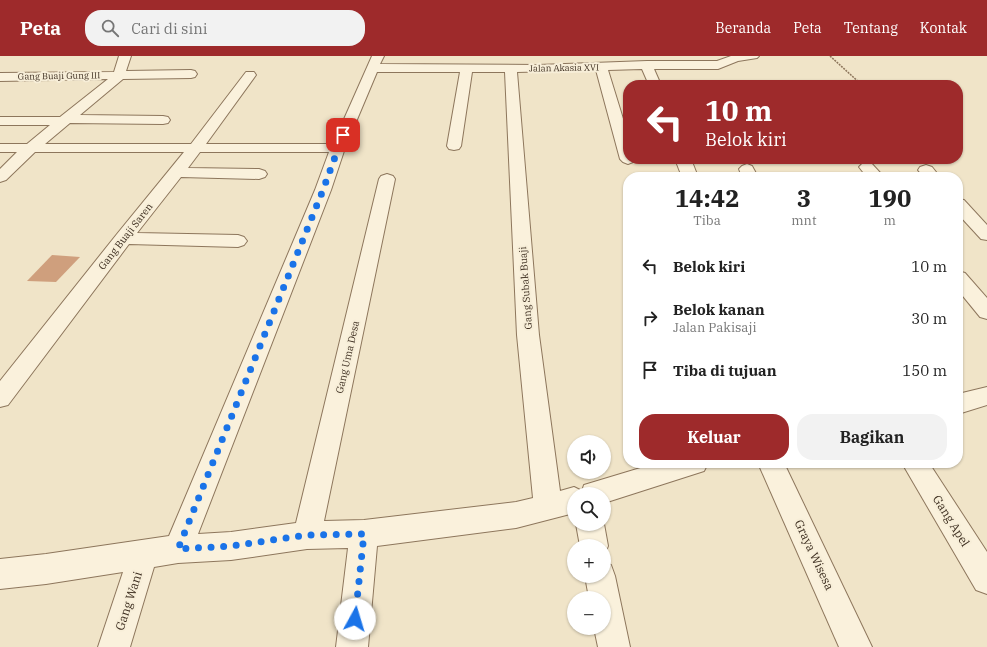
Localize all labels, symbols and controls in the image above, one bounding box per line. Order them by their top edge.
search box [85,10,365,46]
text: Peta [20,16,61,40]
icon: search [99,17,121,39]
text: Cari di sini [131,19,207,38]
text: Beranda [715,19,771,37]
text: Peta [793,19,822,37]
text: Tentang [844,19,898,37]
text: Kontak [920,19,967,37]
street label: Jalan Akasia XVI [529,61,599,74]
street label: Gang Buaji Gung III [18,69,100,82]
text: 10 m [705,92,772,129]
icon: left [639,96,691,148]
pin [326,118,360,152]
icon: arrive [332,124,354,146]
text: Belok kiri [705,128,787,151]
text: 14:42 [675,182,740,214]
text: 3 [797,182,811,214]
text: 190 [868,182,911,214]
street label: Gang Buaji Saren [95,200,156,272]
text: Tiba [693,212,721,229]
text: mnt [791,212,816,229]
text: m [884,212,896,229]
street label: Gang Subak Buaji [516,246,535,330]
icon: left [639,255,661,277]
text: Belok kiri [673,257,745,276]
text: 10 m [911,257,947,276]
text: Belok kanan [673,300,765,319]
icon: right [639,307,661,329]
text: 30 m [911,309,947,328]
street label: Gang Uma Desa [333,319,362,395]
text: Jalan Pakisaji [673,319,757,336]
icon: arrive [639,359,661,381]
text: Tiba di tujuan [673,361,777,380]
text: 150 m [902,361,947,380]
button: Keluar [639,414,789,460]
button: Bagikan [797,414,947,460]
map controls [567,435,611,635]
button: sound [567,435,611,479]
button: search [567,487,611,531]
street label: Gang Apel [930,492,973,550]
street label: Graya Wisesa [792,517,837,593]
button: + [567,539,611,583]
street label: Gang Wani [112,569,145,632]
button: − [567,591,611,635]
position arrow [334,598,376,640]

